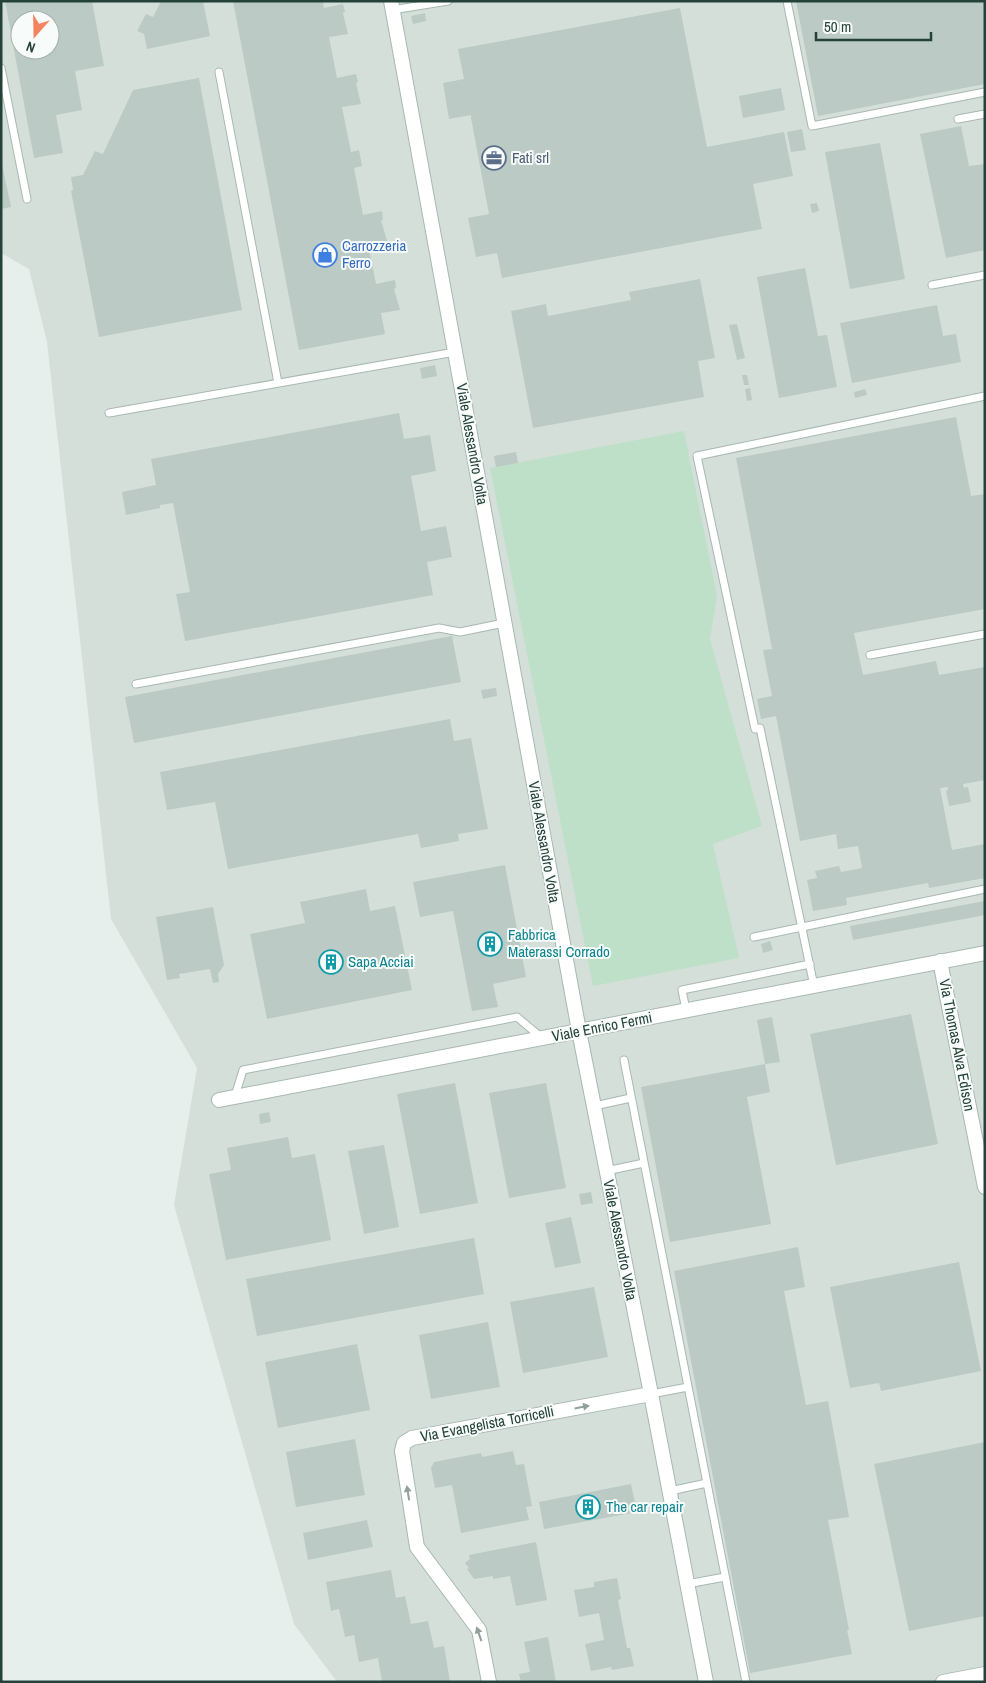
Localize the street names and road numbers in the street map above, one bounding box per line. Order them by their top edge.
street label: Viale Alessandro Volta [451,382,494,506]
street label: Viale Alessandro Volta [523,780,566,904]
street label: Via Thomas Alva Edison [934,977,981,1113]
street label: Viale Enrico Fermi [550,1006,654,1047]
street label: Viale Alessandro Volta [598,1178,643,1302]
street label: Via Evangelista Torricelli [418,1400,555,1447]

